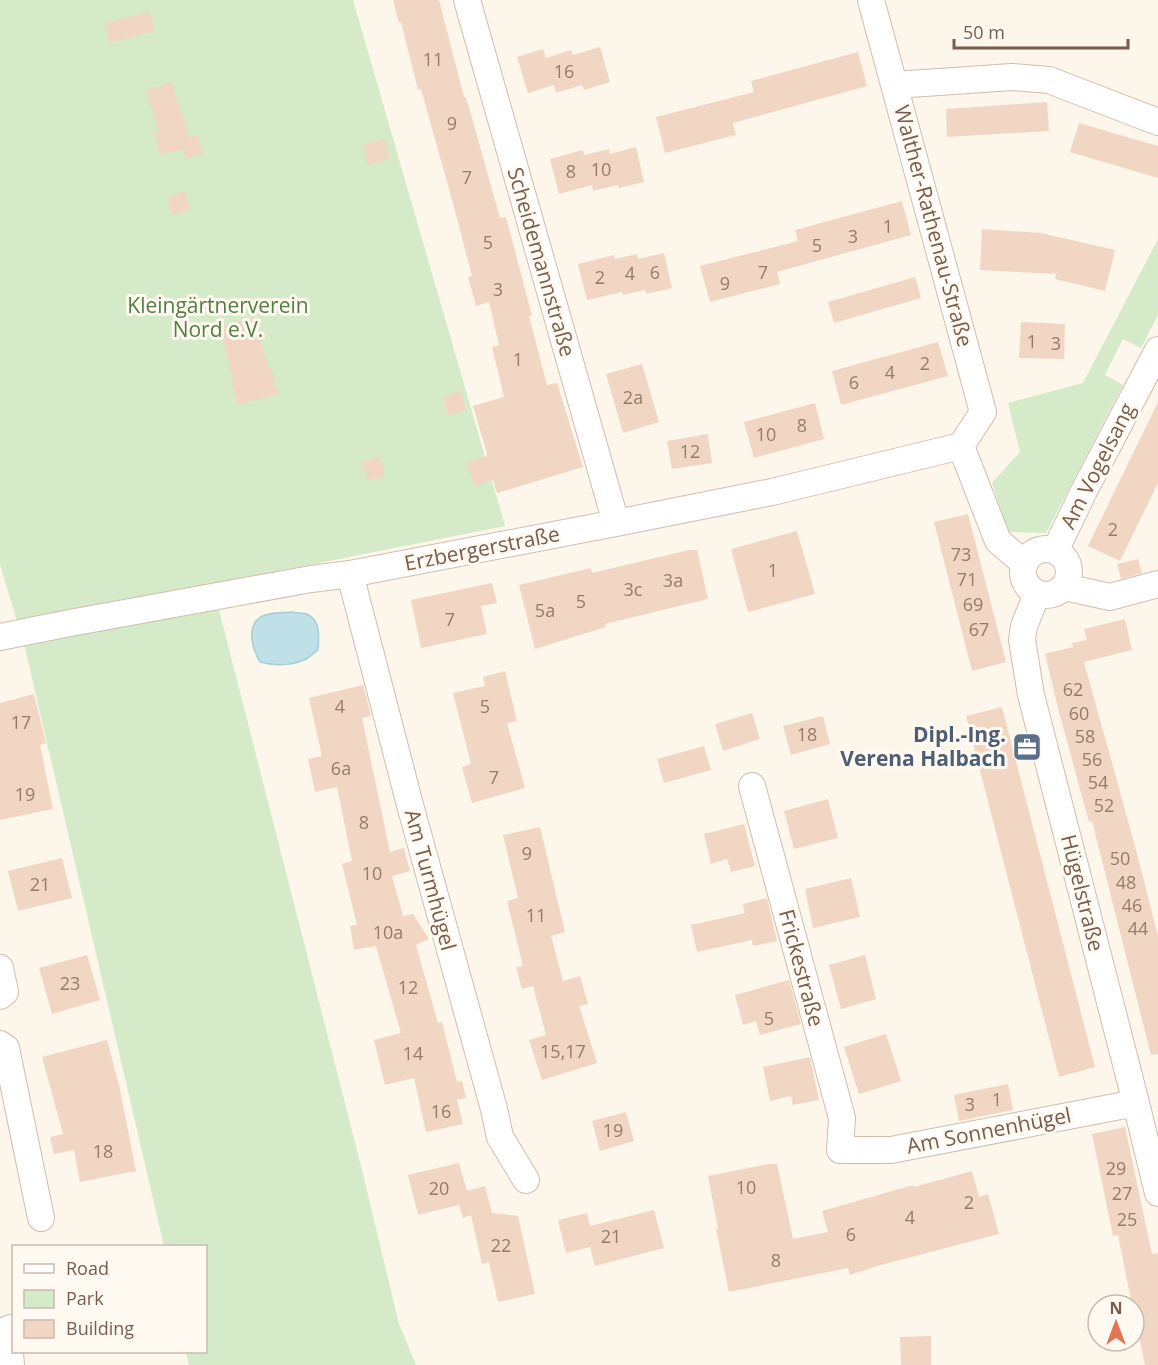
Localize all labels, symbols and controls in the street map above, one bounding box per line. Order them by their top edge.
scale bar [954,12,1128,50]
text: 50 m [963,20,1005,44]
house number: 11 [423,47,443,71]
house number: 16 [554,59,574,83]
street label: Walther-Rathenau-Straße [888,102,980,350]
house number: 9 [447,111,457,135]
house number: 10 [591,157,611,181]
house number: 8 [566,159,576,183]
street label: Scheidemannstraße [502,164,582,360]
house number: 7 [462,165,472,189]
house number: 1 [883,214,893,238]
house number: 3 [848,224,858,248]
house number: 5 [483,230,493,254]
house number: 5 [812,233,822,257]
house number: 6 [650,260,660,284]
house number: 7 [758,260,768,284]
house number: 4 [625,261,635,285]
house number: 2 [595,265,605,289]
house number: 9 [720,271,730,295]
house number: 3 [493,277,503,301]
park label: Kleingärtnerverein Nord e.V. [127,291,309,343]
house number: 1 [1027,329,1037,353]
house number: 3 [1051,331,1061,355]
house number: 1 [513,347,523,371]
house number: 2 [920,351,930,375]
house number: 4 [885,360,895,384]
house number: 6 [849,370,859,394]
house number: 2a [623,385,643,409]
street label: Am Vogelsang [1053,398,1141,533]
house number: 8 [797,413,807,437]
house number: 10 [756,422,776,446]
house number: 12 [680,439,700,463]
house number: 2 [1108,517,1118,541]
street label: Erzbergerstraße [402,519,562,577]
house number: 73 [951,542,971,566]
house number: 1 [768,558,778,582]
house number: 71 [957,567,977,591]
house number: 3a [663,568,683,592]
house number: 3c [624,577,643,601]
house number: 5 [576,589,586,613]
house number: 69 [963,592,983,616]
house number: 5a [535,598,555,622]
house number: 7 [445,607,455,631]
house number: 67 [969,617,989,641]
house number: 62 [1063,677,1083,701]
house number: 4 [335,694,345,718]
house number: 5 [480,694,490,718]
house number: 60 [1069,701,1089,725]
house number: 17 [11,710,31,734]
place label: Dipl.-Ing. Verena Halbach [840,720,1006,772]
house number: 18 [797,722,817,746]
house number: 58 [1075,724,1095,748]
office icon: Dipl.-Ing. Verena Halbach [1011,731,1043,763]
house number: 56 [1082,747,1102,771]
house number: 6a [331,756,351,780]
house number: 7 [489,765,499,789]
house number: 54 [1088,770,1108,794]
house number: 19 [15,782,35,806]
house number: 52 [1094,793,1114,817]
street label: Am Turmhügel [399,806,463,953]
house number: 8 [359,810,369,834]
street label: Hügelstraße [1055,831,1111,954]
house number: 9 [522,841,532,865]
house number: 50 [1110,846,1130,870]
house number: 10 [362,861,382,885]
house number: 48 [1116,870,1136,894]
house number: 21 [30,872,50,896]
house number: 46 [1122,893,1142,917]
house number: 11 [526,903,546,927]
street label: Frickestraße [773,906,831,1029]
house number: 44 [1128,916,1148,940]
house number: 10a [373,920,403,944]
house number: 23 [60,971,80,995]
house number: 12 [398,975,418,999]
house number: 5 [764,1006,774,1030]
house number: 15,17 [540,1039,586,1063]
house number: 14 [403,1041,423,1065]
house number: 1 [992,1087,1002,1111]
house number: 3 [965,1092,975,1116]
house number: 16 [431,1099,451,1123]
street label: Am Sonnenhügel [904,1100,1073,1160]
house number: 19 [603,1118,623,1142]
house number: 18 [93,1139,113,1163]
house number: 29 [1106,1156,1126,1180]
house number: 10 [736,1175,756,1199]
house number: 20 [429,1176,449,1200]
house number: 27 [1112,1181,1132,1205]
house number: 2 [964,1190,974,1214]
house number: 4 [905,1205,915,1229]
house number: 25 [1117,1207,1137,1231]
house number: 6 [846,1222,856,1246]
house number: 21 [601,1224,621,1248]
house number: 22 [491,1233,511,1257]
legend [12,1245,207,1353]
house number: 8 [771,1248,781,1272]
text: Road [66,1256,109,1280]
text: Park [66,1286,104,1310]
north arrow [1086,1293,1146,1353]
text: N [1109,1297,1123,1319]
text: Building [66,1316,134,1340]

